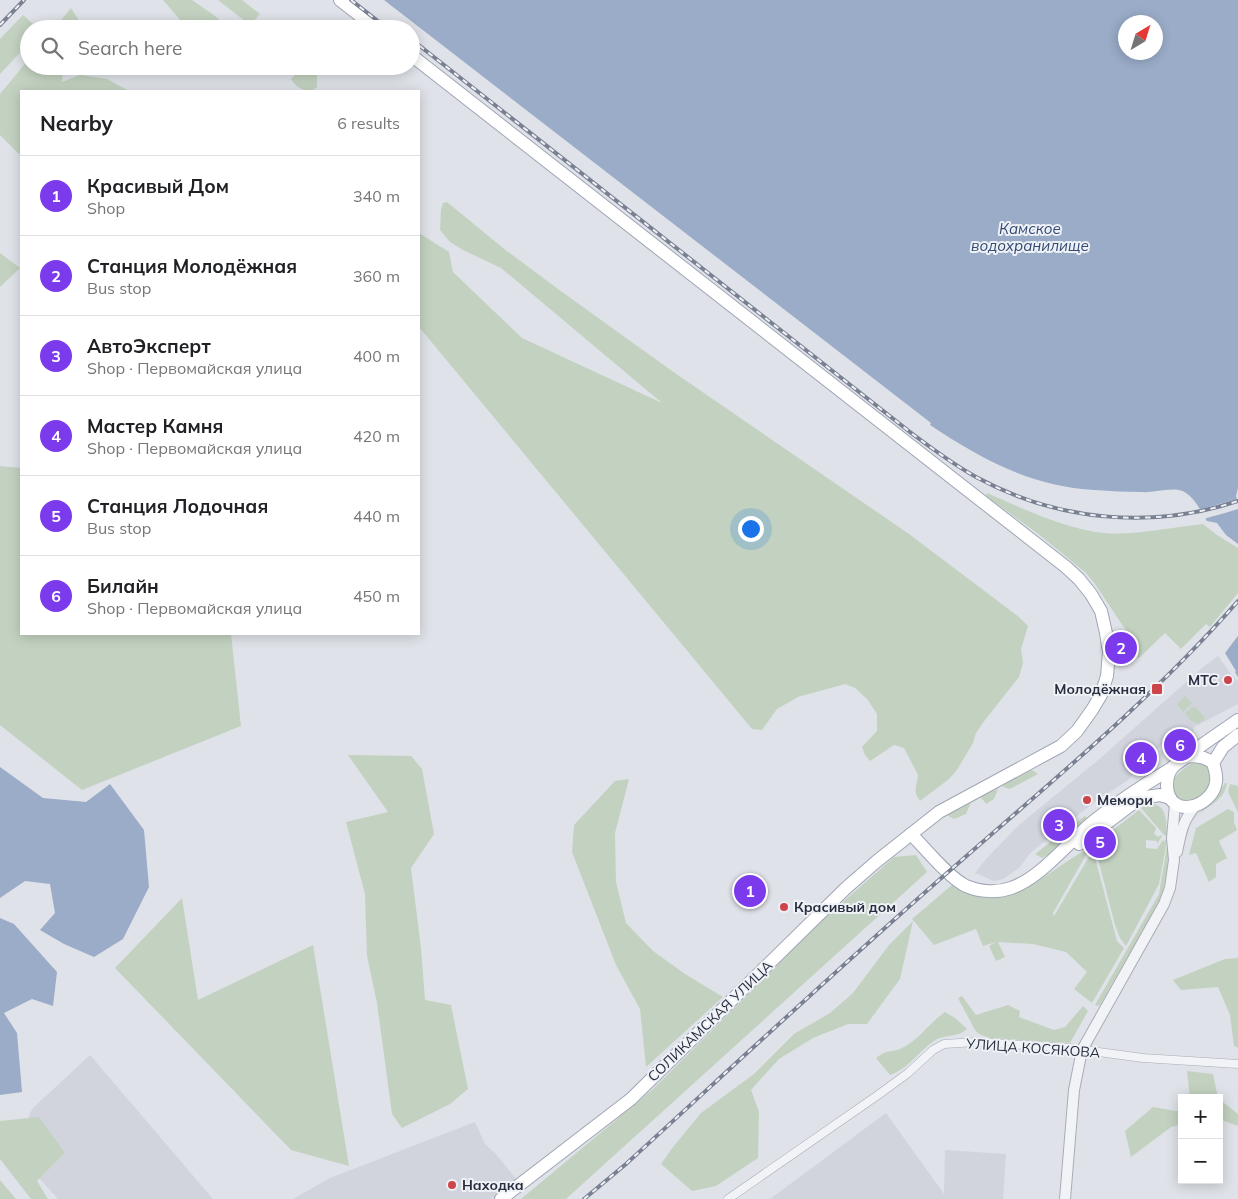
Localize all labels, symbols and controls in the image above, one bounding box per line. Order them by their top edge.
north arrow [1118,15,1163,60]
search box [20,20,420,75]
icon: search [38,34,66,62]
text: Search here [78,36,182,60]
text: Nearby [40,110,113,136]
text: 6 results [337,113,400,133]
text: Красивый Дом [87,174,229,198]
text: 1 [51,186,61,206]
text: 340 m [353,186,400,206]
text: Shop [87,198,125,218]
water label: Камское водохранилище [971,219,1089,255]
text: Станция Молодёжная [87,254,297,278]
text: 2 [51,266,61,286]
text: 360 m [353,266,400,286]
text: Bus stop [87,278,151,298]
text: АвтоЭксперт [87,334,211,358]
text: 3 [51,346,61,366]
text: 400 m [353,346,400,366]
text: Shop · Первомайская улица [87,358,302,378]
text: Мастер Камня [87,414,223,438]
text: 4 [51,426,61,446]
text: 420 m [353,426,400,446]
text: Shop · Первомайская улица [87,438,302,458]
text: Станция Лодочная [87,494,268,518]
text: 5 [51,506,61,526]
text: 440 m [353,506,400,526]
your location [738,516,764,542]
text: Bus stop [87,518,151,538]
text: Билайн [87,574,159,598]
text: 6 [51,586,61,606]
text: 450 m [353,586,400,606]
text: Shop · Первомайская улица [87,598,302,618]
pin: 2 [1105,629,1137,667]
place label: МТС [1188,671,1218,689]
marker: МТС [1222,674,1234,686]
place label: Молодёжная [1054,680,1146,698]
marker: Молодёжная [1150,682,1164,696]
pin: 6 [1164,726,1196,764]
pin: 4 [1125,739,1157,777]
place label: Мемори [1097,791,1153,809]
marker: Мемори [1081,794,1093,806]
pin: 3 [1043,806,1075,844]
pin: 5 [1084,823,1116,861]
pin: 1 [734,872,766,910]
place label: Красивый дом [794,898,896,916]
marker: Красивый дом [778,901,790,913]
street label: СОЛИКАМСКАЯ УЛИЦА [644,956,777,1085]
street label: УЛИЦА КОСЯКОВА [964,1034,1101,1062]
map controls [1178,1094,1223,1184]
button: + [1178,1094,1223,1139]
button: − [1178,1139,1223,1184]
place label: Находка [462,1176,524,1194]
marker: Находка [446,1179,458,1191]

